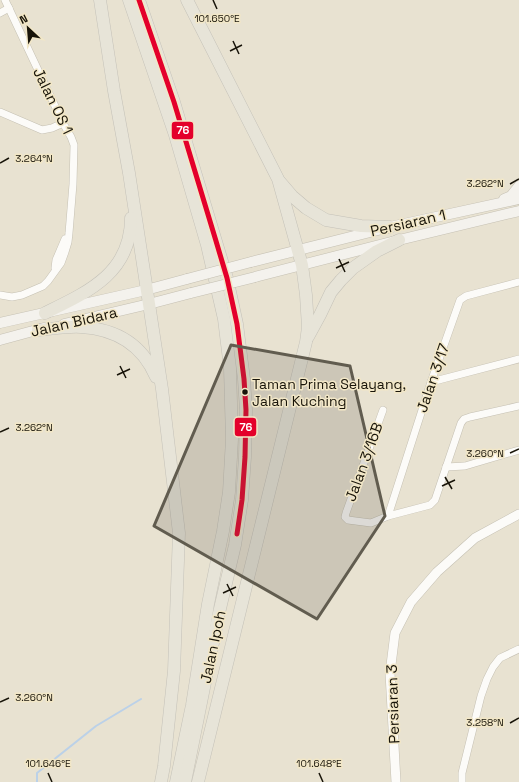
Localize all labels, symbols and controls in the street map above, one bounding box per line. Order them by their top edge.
north arrow [8,8,48,48]
text: N [17,11,30,27]
text: 101.650°E [194,12,240,25]
street label: Jalan OS 1 [29,64,78,137]
line badge: 76 [171,121,194,140]
text: 76 [177,123,190,137]
text: 3.264°N [15,152,53,165]
text: 3.262°N [466,177,504,190]
street label: Persiaran 1 [368,205,447,240]
street label: Jalan Bidara [29,302,119,341]
street label: Jalan 3/17 [412,341,453,415]
place label: Taman Prima Selayang, Jalan Kuching [252,375,406,410]
marker: Taman Prima Selayang, Jalan Kuching [240,387,250,397]
line badge: 76 [234,417,257,437]
text: 76 [240,420,253,434]
street label: Jalan 3/16B [340,420,387,504]
text: 3.262°N [15,421,53,434]
text: 3.260°N [466,447,504,460]
street label: Jalan Ipoh [195,609,230,685]
street label: Persiaran 3 [382,664,403,744]
text: 3.260°N [15,691,53,704]
text: 3.258°N [466,716,504,729]
text: 101.646°E [25,757,71,770]
text: 101.648°E [296,757,342,770]

